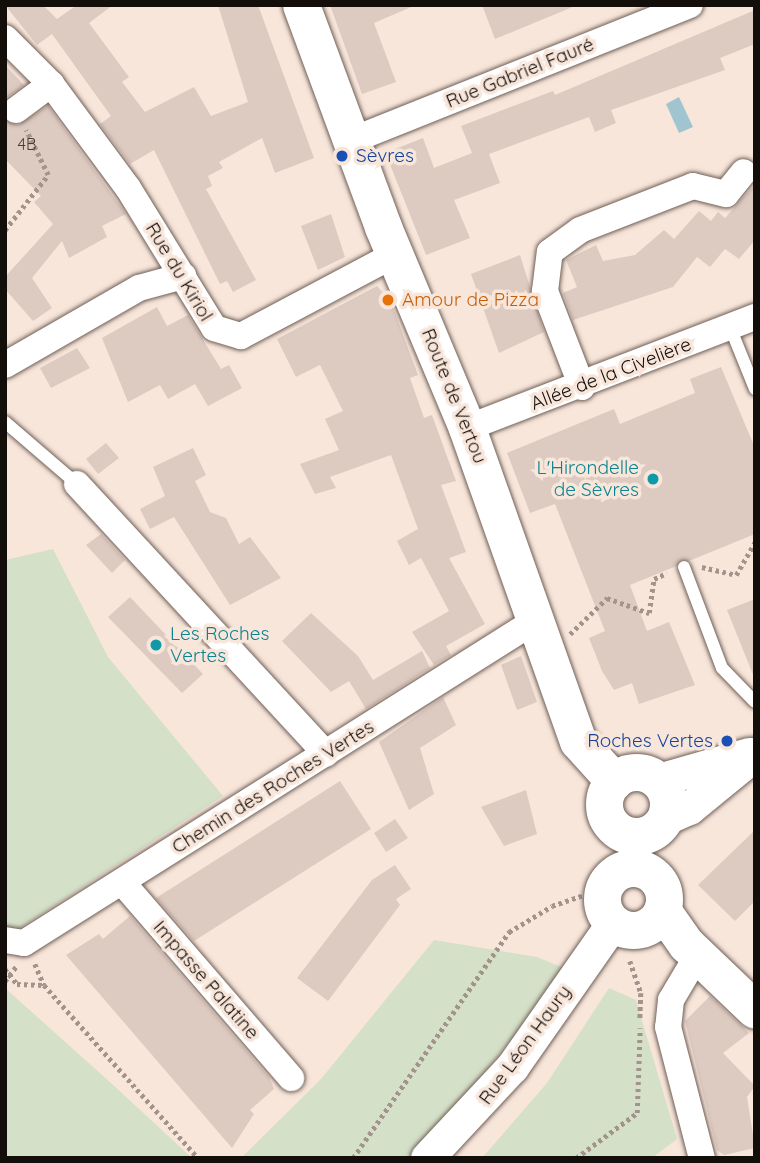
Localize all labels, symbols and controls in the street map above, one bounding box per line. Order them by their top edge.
street label: Rue Gabriel Fauré [443,33,597,113]
house number: 4B [18,134,36,154]
place label: Sèvres [356,145,414,167]
marker: Sèvres [334,148,350,164]
street label: Rue du Kiriol [141,218,217,326]
place label: Amour de Pizza [402,289,539,311]
marker: Amour de Pizza [380,292,396,308]
street label: Route de Vertou [417,325,491,467]
street label: Allée de la Civelière [528,333,694,415]
place label: L'Hirondelle de Sèvres [537,457,639,501]
marker: L'Hirondelle de Sèvres [645,471,661,487]
place label: Les Roches Vertes [170,623,269,667]
marker: Les Roches Vertes [148,637,164,653]
street label: Chemin des Roches Vertes [168,715,378,859]
place label: Roches Vertes [587,730,713,752]
marker: Roches Vertes [719,733,735,749]
street label: Impasse Palatine [148,916,264,1044]
street label: Rue Léon Haury [474,981,576,1109]

